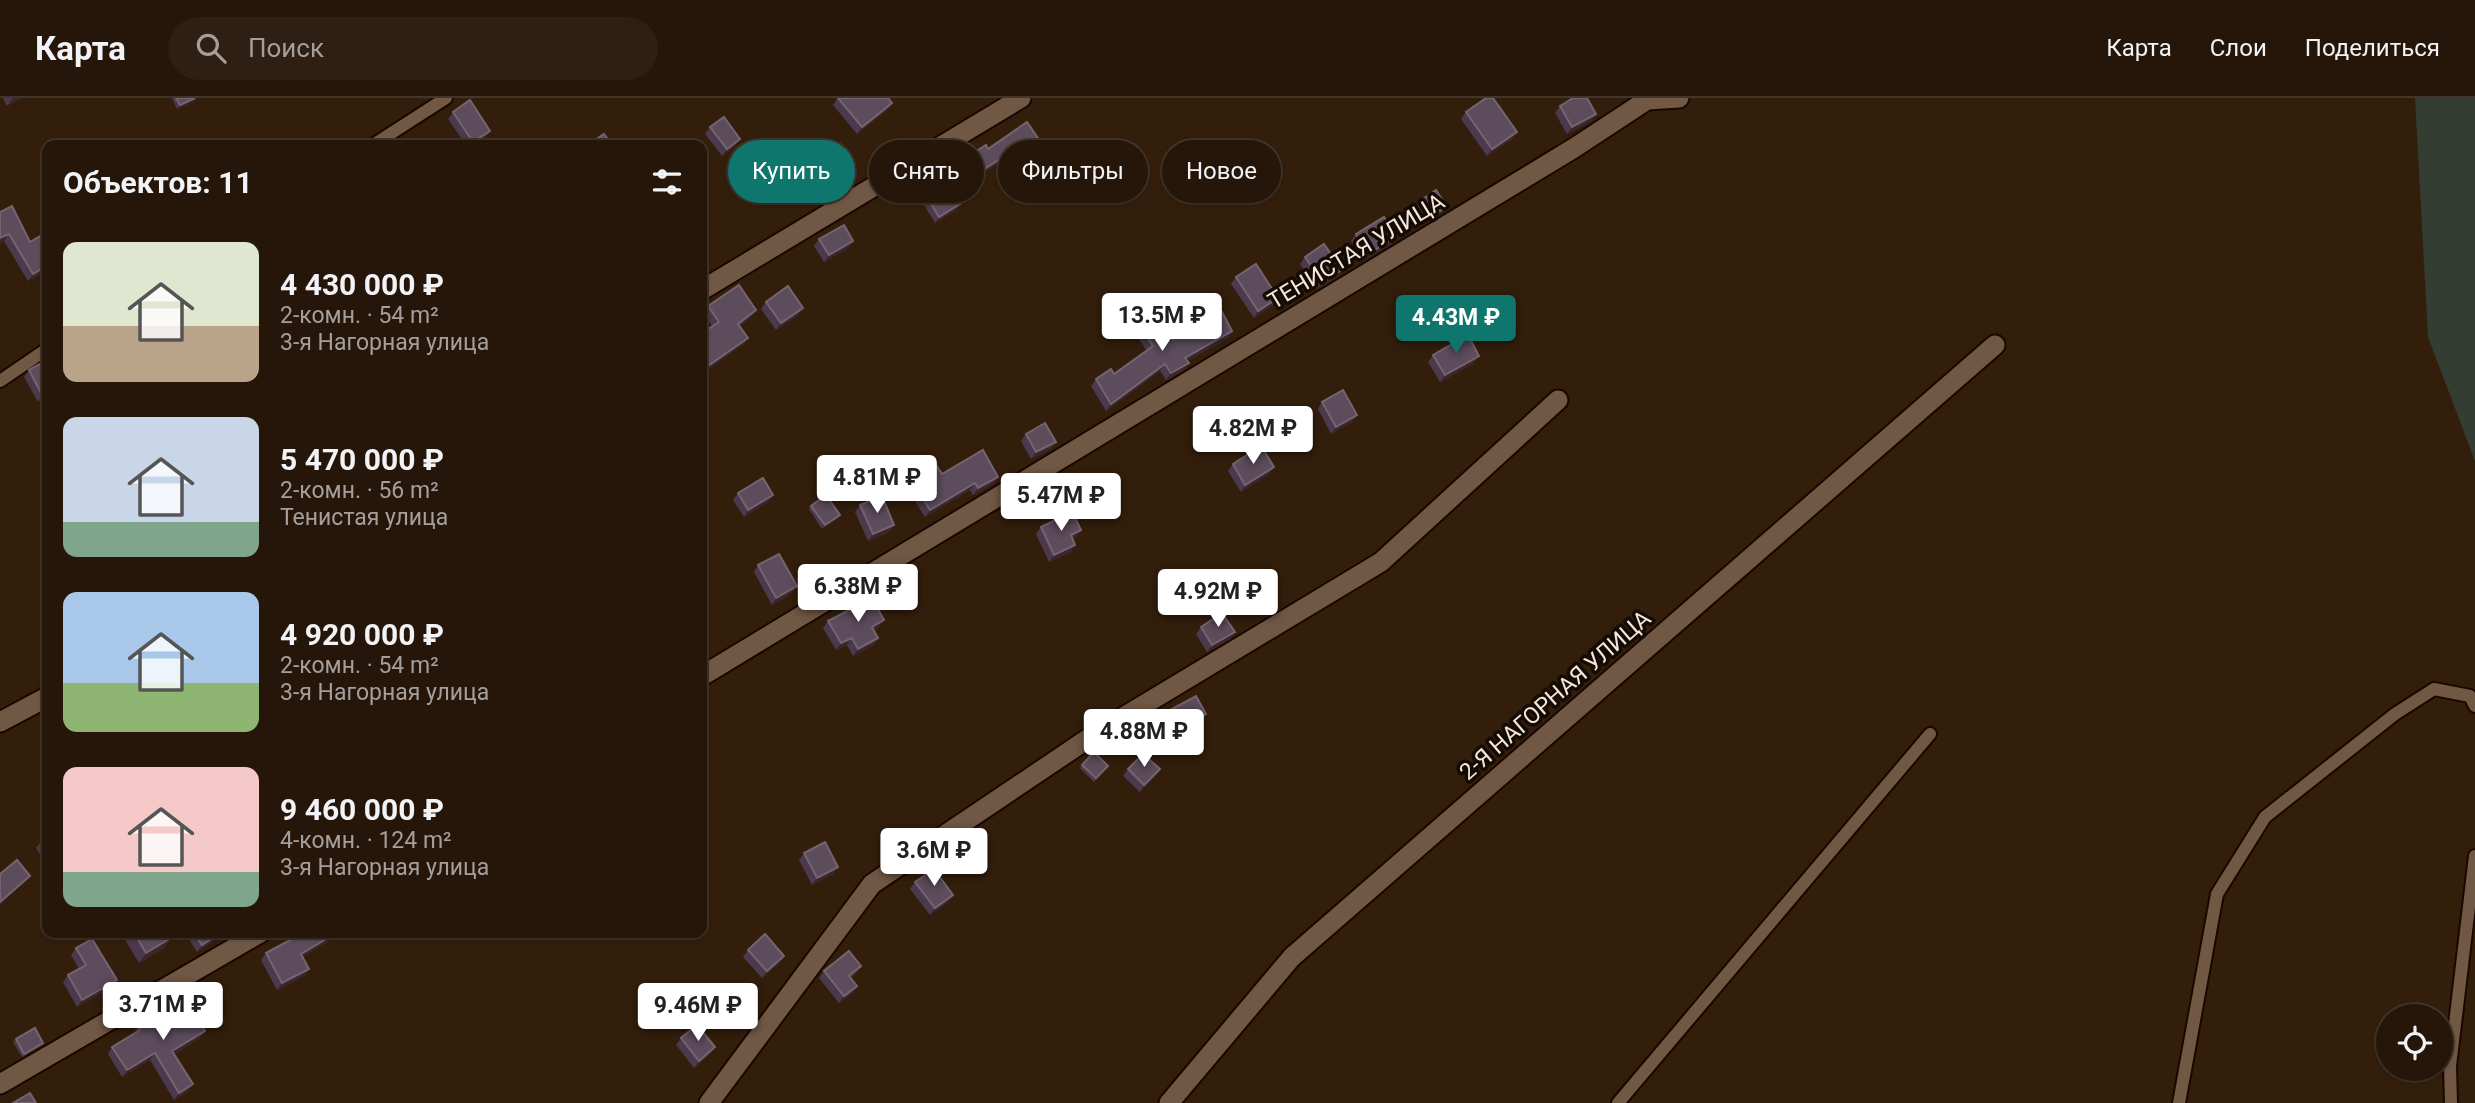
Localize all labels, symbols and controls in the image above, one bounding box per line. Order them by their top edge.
search box [168,17,658,80]
text: Карта [35,29,126,68]
icon: search [192,29,230,67]
text: Поиск [248,33,324,63]
text: Карта [2106,34,2172,62]
text: Слои [2210,34,2267,62]
text: Поделиться [2305,34,2440,62]
chip: Купить [728,140,855,203]
chip: Снять [869,140,984,203]
chip: Фильтры [998,140,1148,203]
chip: Новое [1162,140,1281,203]
icon: filters [648,163,686,201]
text: Объектов: 11 [63,165,253,200]
street label: ТЕНИСТАЯ УЛИЦА [1263,188,1449,315]
text: 4 430 000 ₽ [280,267,444,302]
icon: home [119,270,203,354]
pin: 13.5M ₽ [1097,294,1227,353]
pin: 4.43M ₽ [1391,296,1521,355]
text: 2-комн. · 54 m² [280,302,439,329]
text: 13.5M ₽ [1118,302,1206,329]
text: 4.43M ₽ [1412,304,1500,331]
text: 3-я Нагорная улица [280,329,489,356]
pin: 4.82M ₽ [1188,406,1318,466]
text: 4.82M ₽ [1209,415,1297,442]
text: 5 470 000 ₽ [280,442,444,477]
icon: home [119,445,203,529]
pin: 4.81M ₽ [812,456,942,515]
text: 4.81M ₽ [833,464,921,491]
pin: 5.47M ₽ [996,474,1126,533]
text: 2-комн. · 56 m² [280,477,439,504]
text: 5.47M ₽ [1017,482,1105,509]
text: Тенистая улица [280,504,448,531]
pin: 6.38M ₽ [793,564,923,624]
pin: 4.92M ₽ [1153,570,1283,629]
text: 6.38M ₽ [814,573,902,600]
text: 4.92M ₽ [1174,578,1262,605]
street label: 2-Я НАГОРНАЯ УЛИЦА [1454,605,1656,786]
text: 4 920 000 ₽ [280,617,444,652]
icon: home [119,620,203,704]
text: 2-комн. · 54 m² [280,652,439,679]
text: 3-я Нагорная улица [280,679,489,706]
pin: 4.88M ₽ [1079,710,1209,769]
text: 4.88M ₽ [1100,718,1188,745]
text: 9 460 000 ₽ [280,792,444,827]
icon: home [119,795,203,879]
text: 4-комн. · 124 m² [280,827,452,854]
pin: 3.6M ₽ [877,828,991,888]
text: 3.6M ₽ [896,837,972,864]
text: 3-я Нагорная улица [280,854,489,881]
pin: 3.71M ₽ [98,982,228,1042]
pin: 9.46M ₽ [633,984,763,1043]
text: 3.71M ₽ [119,991,207,1018]
text: 9.46M ₽ [654,992,742,1019]
map controls [2376,1004,2453,1081]
button: locate [2376,1004,2453,1081]

